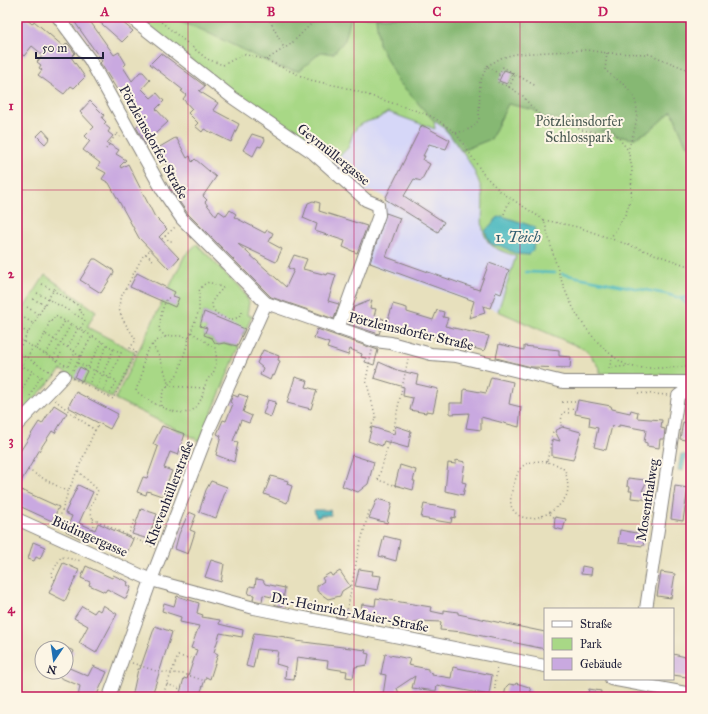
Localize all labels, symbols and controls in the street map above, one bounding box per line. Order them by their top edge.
text: A [100,4,110,20]
text: B [267,4,276,20]
text: C [433,4,442,20]
text: D [598,4,608,20]
scale bar [36,34,103,60]
text: 50 m [42,41,67,55]
street label: Pötzleinsdorfer Straße [115,82,192,202]
text: 1 [8,98,14,114]
park label: Pötzleinsdorfer Schlosspark [535,113,623,146]
street label: Geymüllergasse [294,120,374,189]
water label: 1. Teich [495,228,541,246]
text: 2 [8,266,15,282]
street label: Pötzleinsdorfer Straße [347,309,475,354]
text: 3 [8,433,14,449]
street label: Khevenhüllerstraße [142,438,197,548]
street label: Mosenthalweg [633,457,662,543]
street label: Büdingergasse [49,512,131,561]
street label: Dr.-Heinrich-Maier-Straße [269,589,430,636]
text: 4 [7,601,15,617]
legend [544,608,674,680]
text: Straße [580,617,612,631]
text: Park [580,637,602,651]
north arrow [34,640,74,680]
text: Gebäude [580,657,622,671]
text: N [45,662,58,677]

